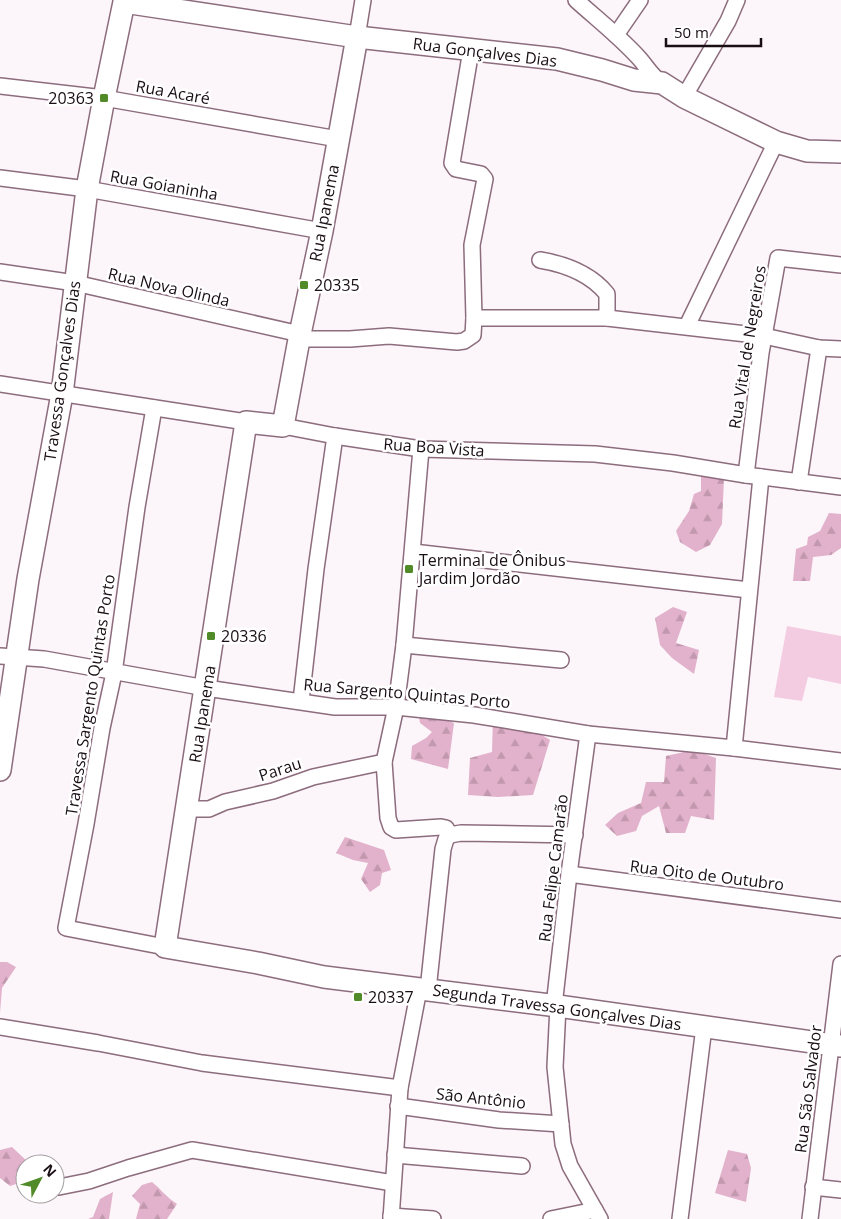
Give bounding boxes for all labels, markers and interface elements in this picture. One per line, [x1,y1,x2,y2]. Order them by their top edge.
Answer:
scale bar [666,15,761,47]
text: 50 m [674,22,709,42]
street label: Rua Gonçalves Dias [412,32,558,72]
street label: Rua Acaré [134,75,212,109]
place label: 20363 [48,87,94,109]
marker: 20363 [98,92,110,104]
street label: Rua Ipanema [304,163,344,263]
street label: Rua Goianinha [108,165,220,205]
street label: Rua Nova Olinda [106,262,232,312]
street label: Rua Vital de Negreiros [723,264,771,430]
place label: 20335 [314,274,360,296]
street label: Travessa Gonçalves Dias [38,279,86,463]
marker: 20335 [298,279,310,291]
street label: Rua Boa Vista [383,432,485,462]
place label: Terminal de Ônibus Jardim Jordão [417,549,566,589]
marker: Terminal de Ônibus Jardim Jordão [403,563,415,575]
street label: Travessa Sargento Quintas Porto [60,573,120,817]
place label: 20336 [221,625,267,647]
marker: 20336 [205,630,217,642]
street label: Rua Ipanema [183,664,221,764]
street label: Rua Sargento Quintas Porto [303,673,511,713]
street label: Parau [256,752,304,786]
street label: Rua Felipe Camarão [533,793,573,943]
street label: Rua Oito de Outubro [629,855,785,895]
street label: Segunda Travessa Gonçalves Dias [431,979,683,1035]
place label: 20337 [368,986,414,1008]
marker: 20337 [352,991,364,1003]
street label: Rua São Salvador [789,1023,827,1154]
street label: São Antônio [435,1082,527,1114]
north arrow [15,1154,65,1204]
text: N [39,1160,61,1181]

